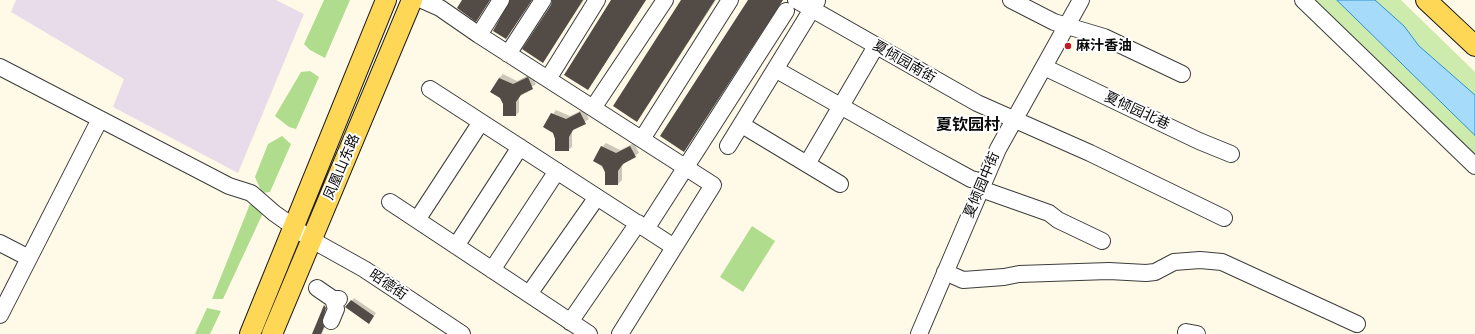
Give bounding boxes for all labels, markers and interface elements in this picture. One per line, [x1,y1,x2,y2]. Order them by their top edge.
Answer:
street label: 夏倾园南街 [869,37,939,87]
place label: 麻汁香油 [1076,38,1132,54]
marker: 麻汁香油 [1063,41,1073,51]
street label: 夏倾园北巷 [1102,89,1172,133]
district label: 夏钦园村 [936,115,1000,135]
street label: 凤凰山东路 [321,132,363,202]
street label: 夏倾园中街 [961,150,1003,220]
street label: 昭德街 [366,266,410,304]

